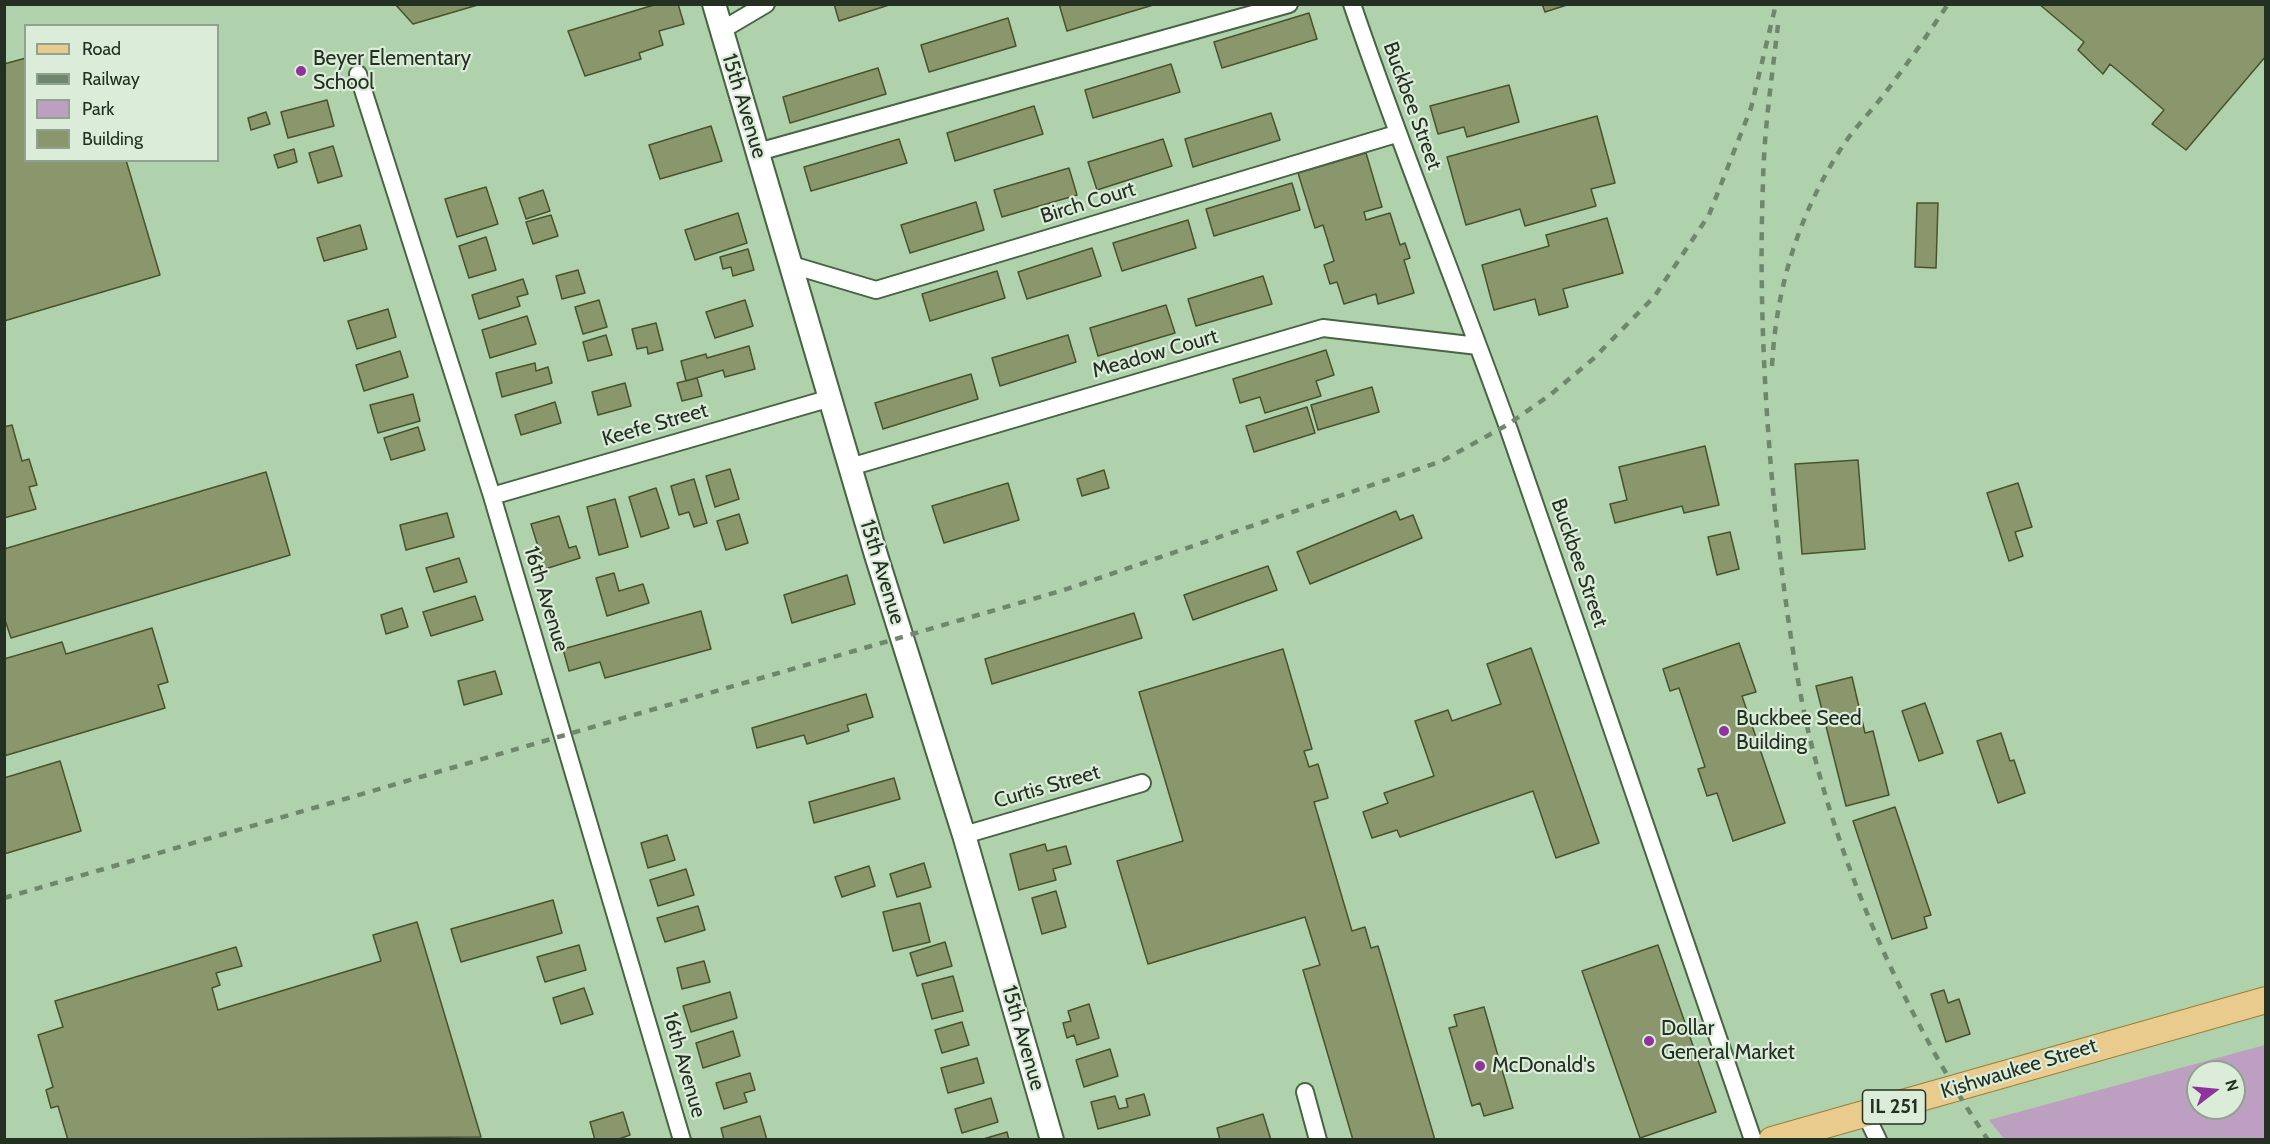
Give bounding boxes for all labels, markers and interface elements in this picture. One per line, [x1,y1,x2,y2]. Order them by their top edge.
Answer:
legend [24,24,219,162]
text: Road [82,38,121,60]
street label: Buckbee Street [1377,39,1447,173]
place label: Beyer Elementary School [313,46,471,96]
street label: 15th Avenue [716,51,772,161]
marker: Beyer Elementary School [294,64,308,78]
text: Railway [82,68,140,90]
text: Park [82,98,114,120]
text: Building [82,128,143,150]
street label: Birch Court [1038,177,1138,229]
street label: Meadow Court [1089,324,1221,384]
street label: Keefe Street [599,398,711,452]
street label: Buckbee Street [1545,495,1613,631]
street label: 15th Avenue [854,517,910,627]
street label: 16th Avenue [518,543,574,655]
place label: Buckbee Seed Building [1736,706,1862,756]
marker: Buckbee Seed Building [1717,724,1731,738]
street label: Curtis Street [991,760,1103,814]
street label: 15th Avenue [996,983,1050,1093]
street label: 16th Avenue [657,1009,711,1121]
place label: Dollar General Market [1661,1016,1795,1066]
street label: Kishwaukee Street [1938,1033,2100,1105]
marker: Dollar General Market [1642,1034,1656,1048]
place label: McDonald's [1492,1053,1595,1079]
marker: McDonald's [1473,1059,1487,1073]
north arrow [2186,1060,2246,1120]
text: N [2221,1077,2243,1094]
road number: IL 251 [1862,1090,1926,1124]

